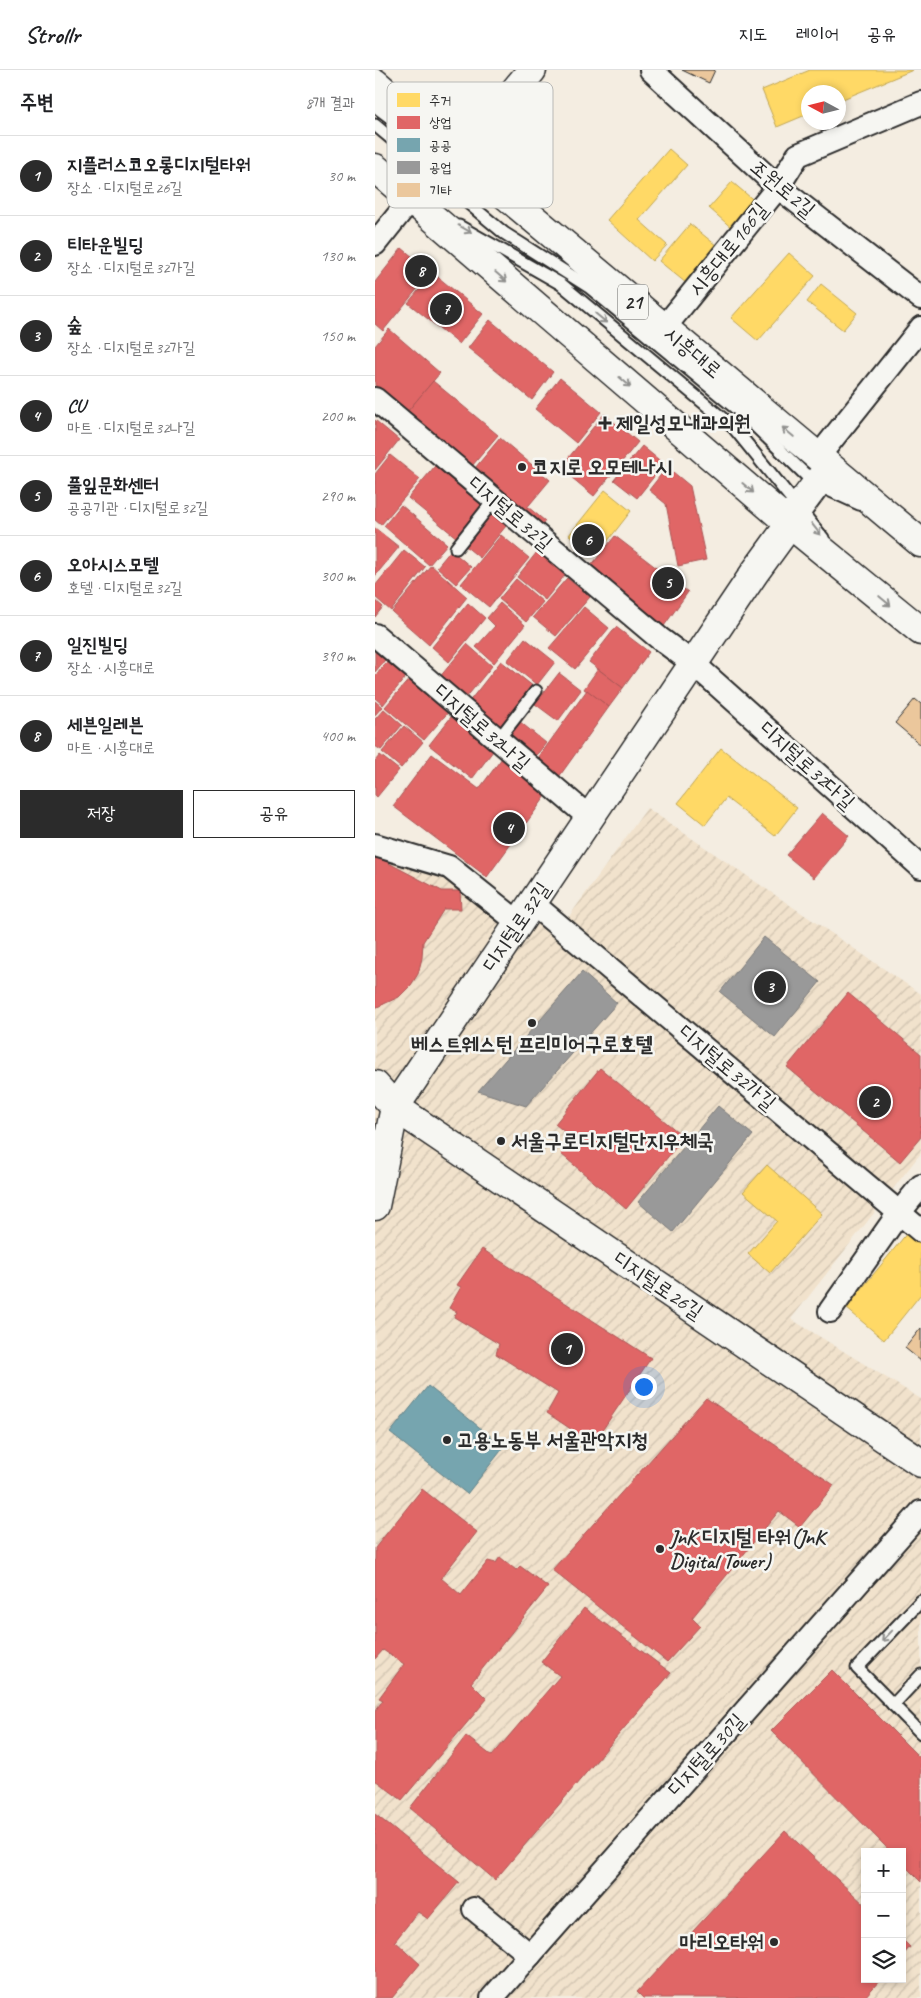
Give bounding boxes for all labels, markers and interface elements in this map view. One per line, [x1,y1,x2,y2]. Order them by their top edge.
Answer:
text: Strollr [25,20,80,50]
text: 지도 [739,23,768,45]
text: 레이어 [796,23,839,45]
text: 공유 [867,23,896,45]
legend [387,82,553,208]
north arrow [801,85,846,130]
text: 주변 [20,89,54,115]
text: 주거 [429,92,452,109]
text: 8개 결과 [305,93,355,113]
text: 상업 [429,114,452,131]
text: 공공 [429,137,452,154]
text: 지플러스코오롱디지털타워 [67,153,250,177]
street label: 조원로2길 [745,153,821,223]
text: 공업 [429,159,452,176]
text: 1 [32,166,40,186]
text: 30 m [328,166,355,186]
text: 장소 · 디지털로26길 [67,178,182,198]
text: 기타 [429,182,452,199]
street label: 시흥대로166길 [682,197,774,301]
one-way arrow [458,225,472,235]
text: 티타운빌딩 [67,233,143,257]
text: 2 [32,246,40,266]
text: 130 m [321,246,355,266]
pin: 8 [405,252,437,290]
text: 장소 · 디지털로32가길 [67,258,195,278]
one-way arrow [494,271,507,282]
road number: 21 [618,284,648,320]
pin: 7 [430,290,462,328]
one-way arrow [594,312,607,323]
text: 숲 [67,313,82,337]
street label: 시흥대로 [659,320,727,384]
text: 3 [32,326,40,346]
text: 150 m [321,326,355,346]
text: 장소 · 디지털로32가길 [67,338,195,358]
one-way arrow [618,377,631,388]
text: CU [67,394,85,418]
text: 4 [32,406,40,426]
text: 200 m [321,406,355,426]
place label: 제일성모내과의원 [616,410,751,436]
marker: 제일성모내과의원 [598,416,612,430]
text: 마트 · 디지털로32나길 [67,418,195,438]
one-way arrow [782,426,795,437]
place label: 코지로 오모테나시 [532,454,672,480]
marker: 코지로 오모테나시 [516,461,528,473]
street label: 디지털로32길 [462,470,558,556]
text: 풀잎문화센터 [67,473,159,497]
one-way arrow [741,482,754,493]
text: 5 [33,486,39,506]
text: 290 m [321,486,355,506]
text: 공공기관 · 디지털로32길 [67,498,208,518]
pin: 6 [572,521,604,559]
one-way arrow [810,522,821,535]
text: 오아시스모텔 [67,553,159,577]
pin: 5 [652,564,684,602]
text: 6 [32,566,40,586]
text: 300 m [321,566,355,586]
text: 호텔 · 디지털로32길 [67,578,182,598]
one-way arrow [879,596,892,607]
text: 일진빌딩 [67,633,128,657]
text: 7 [32,646,40,666]
text: 390 m [321,646,355,666]
text: 장소 · 시흥대로 [67,658,155,678]
street label: 디지털로32나길 [428,678,536,776]
text: 세븐일레븐 [67,713,143,737]
street label: 디지털로32다길 [754,715,860,815]
text: 8 [32,726,40,746]
text: 400 m [321,726,355,746]
text: 마트 · 시흥대로 [67,738,155,758]
button: 저장 [20,790,183,838]
button: 공유 [193,790,355,838]
pin: 4 [493,809,525,847]
street label: 디지털로32길 [476,877,556,977]
pin: 3 [754,968,786,1006]
marker: 베스트웨스턴 프리미어구로호텔 [526,1017,538,1029]
street label: 디지털로32가길 [673,1018,782,1116]
place label: 베스트웨스턴 프리미어구로호텔 [411,1031,653,1057]
pin: 2 [859,1083,891,1121]
place label: 서울구로디지털단지우체국 [511,1128,714,1154]
marker: 서울구로디지털단지우체국 [495,1135,507,1147]
street label: 디지털로26길 [608,1245,708,1325]
pin: 1 [551,1330,583,1368]
your location [631,1374,657,1400]
place label: 고용노동부 서울관악지청 [457,1427,648,1453]
marker: 고용노동부 서울관악지청 [441,1434,453,1446]
place label: JnK 디지털 타워(JnK Digital Tower) [668,1524,828,1574]
marker: JnK 디지털 타워(JnK Digital Tower) [654,1543,666,1555]
one-way arrow [881,1630,893,1643]
street label: 디지털로30길 [662,1708,750,1802]
map controls [861,1848,906,1983]
button: + [861,1848,906,1893]
button: − [861,1893,906,1938]
place label: 마리오타워 [680,1929,764,1955]
marker: 마리오타워 [768,1936,780,1948]
button: layers [861,1938,906,1983]

